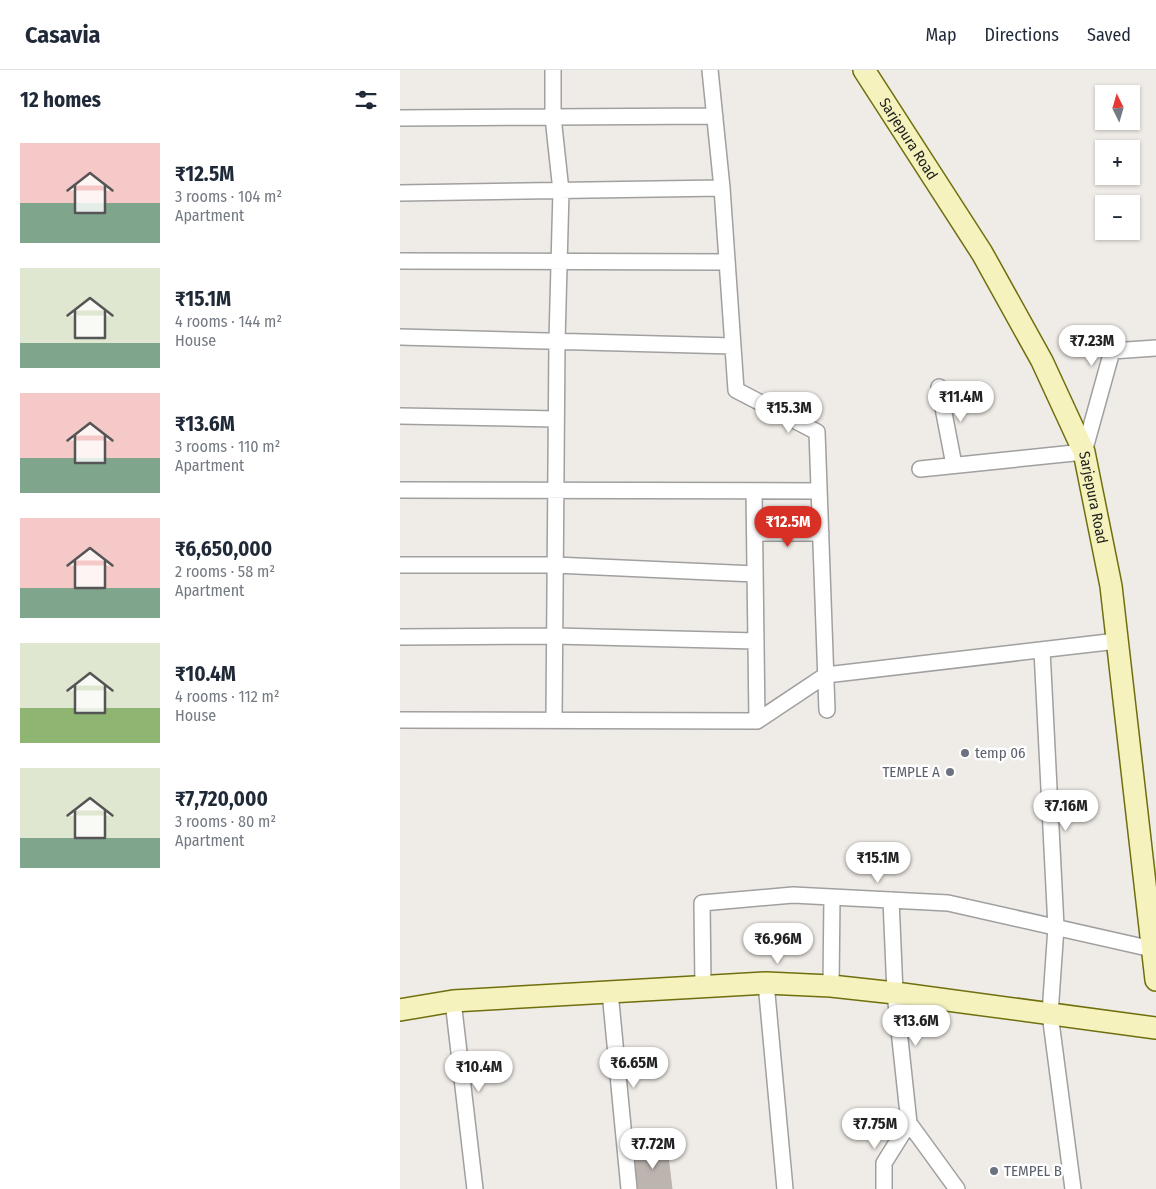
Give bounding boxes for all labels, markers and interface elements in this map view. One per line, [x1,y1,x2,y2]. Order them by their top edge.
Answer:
text: Casavia [25,21,101,49]
text: Map [925,24,957,46]
text: Directions [985,24,1059,46]
text: Saved [1087,24,1131,46]
north arrow [1095,85,1140,130]
map controls [1095,85,1140,240]
icon: filters [352,86,380,114]
text: 12 homes [20,87,101,113]
street label: Sarjepura Road [875,95,941,183]
button: + [1095,140,1140,185]
text: ₹12.5M [175,161,234,187]
icon: home [60,163,120,223]
text: 3 rooms · 104 m² [175,187,282,206]
button: − [1095,195,1140,240]
text: Apartment [175,206,244,225]
text: ₹15.1M [175,286,231,312]
icon: home [60,288,120,348]
text: 4 rooms · 144 m² [175,312,282,331]
pin: ₹7.23M [1051,324,1133,367]
text: House [175,331,216,350]
text: ₹7.23M [1070,331,1114,350]
pin: ₹11.4M [920,380,1002,423]
text: ₹11.4M [939,387,983,406]
pin: ₹15.3M [748,392,830,434]
text: ₹15.3M [766,398,812,417]
text: ₹13.6M [175,411,235,437]
icon: home [60,413,120,473]
text: 3 rooms · 110 m² [175,437,280,456]
street label: Sarjepura Road [1075,450,1111,545]
text: Apartment [175,456,244,475]
pin: ₹12.5M [747,506,829,548]
text: ₹12.5M [765,512,811,531]
text: ₹6,650,000 [175,536,272,562]
icon: home [60,538,120,598]
text: 2 rooms · 58 m² [175,562,275,581]
text: Apartment [175,581,244,600]
text: ₹10.4M [175,661,236,687]
icon: home [60,663,120,723]
text: 4 rooms · 112 m² [175,687,280,706]
text: House [175,706,216,725]
place label: temp 06 [975,744,1025,762]
marker: temp 06 [959,747,971,759]
place label: TEMPLE A [882,763,940,781]
marker: TEMPLE A [944,766,956,778]
text: ₹7,720,000 [175,786,268,812]
icon: home [60,788,120,848]
pin: ₹7.16M [1025,790,1107,832]
text: ₹7.16M [1044,796,1088,815]
text: 3 rooms · 80 m² [175,812,276,831]
text: Apartment [175,831,244,850]
pin: ₹15.1M [837,842,919,884]
text: ₹15.1M [857,848,899,867]
pin: ₹6.96M [737,922,819,965]
text: ₹6.96M [754,929,802,948]
pin: ₹13.6M [875,1004,957,1047]
text: ₹13.6M [893,1011,939,1030]
pin: ₹6.65M [593,1046,675,1089]
pin: ₹10.4M [438,1050,520,1093]
text: ₹6.65M [610,1053,658,1072]
text: ₹10.4M [456,1057,502,1076]
pin: ₹7.75M [834,1108,916,1150]
text: ₹7.75M [853,1114,897,1133]
pin: ₹7.72M [612,1128,694,1170]
text: ₹7.72M [631,1134,675,1153]
place label: TEMPEL B [1004,1162,1062,1180]
marker: TEMPEL B [988,1165,1000,1177]

